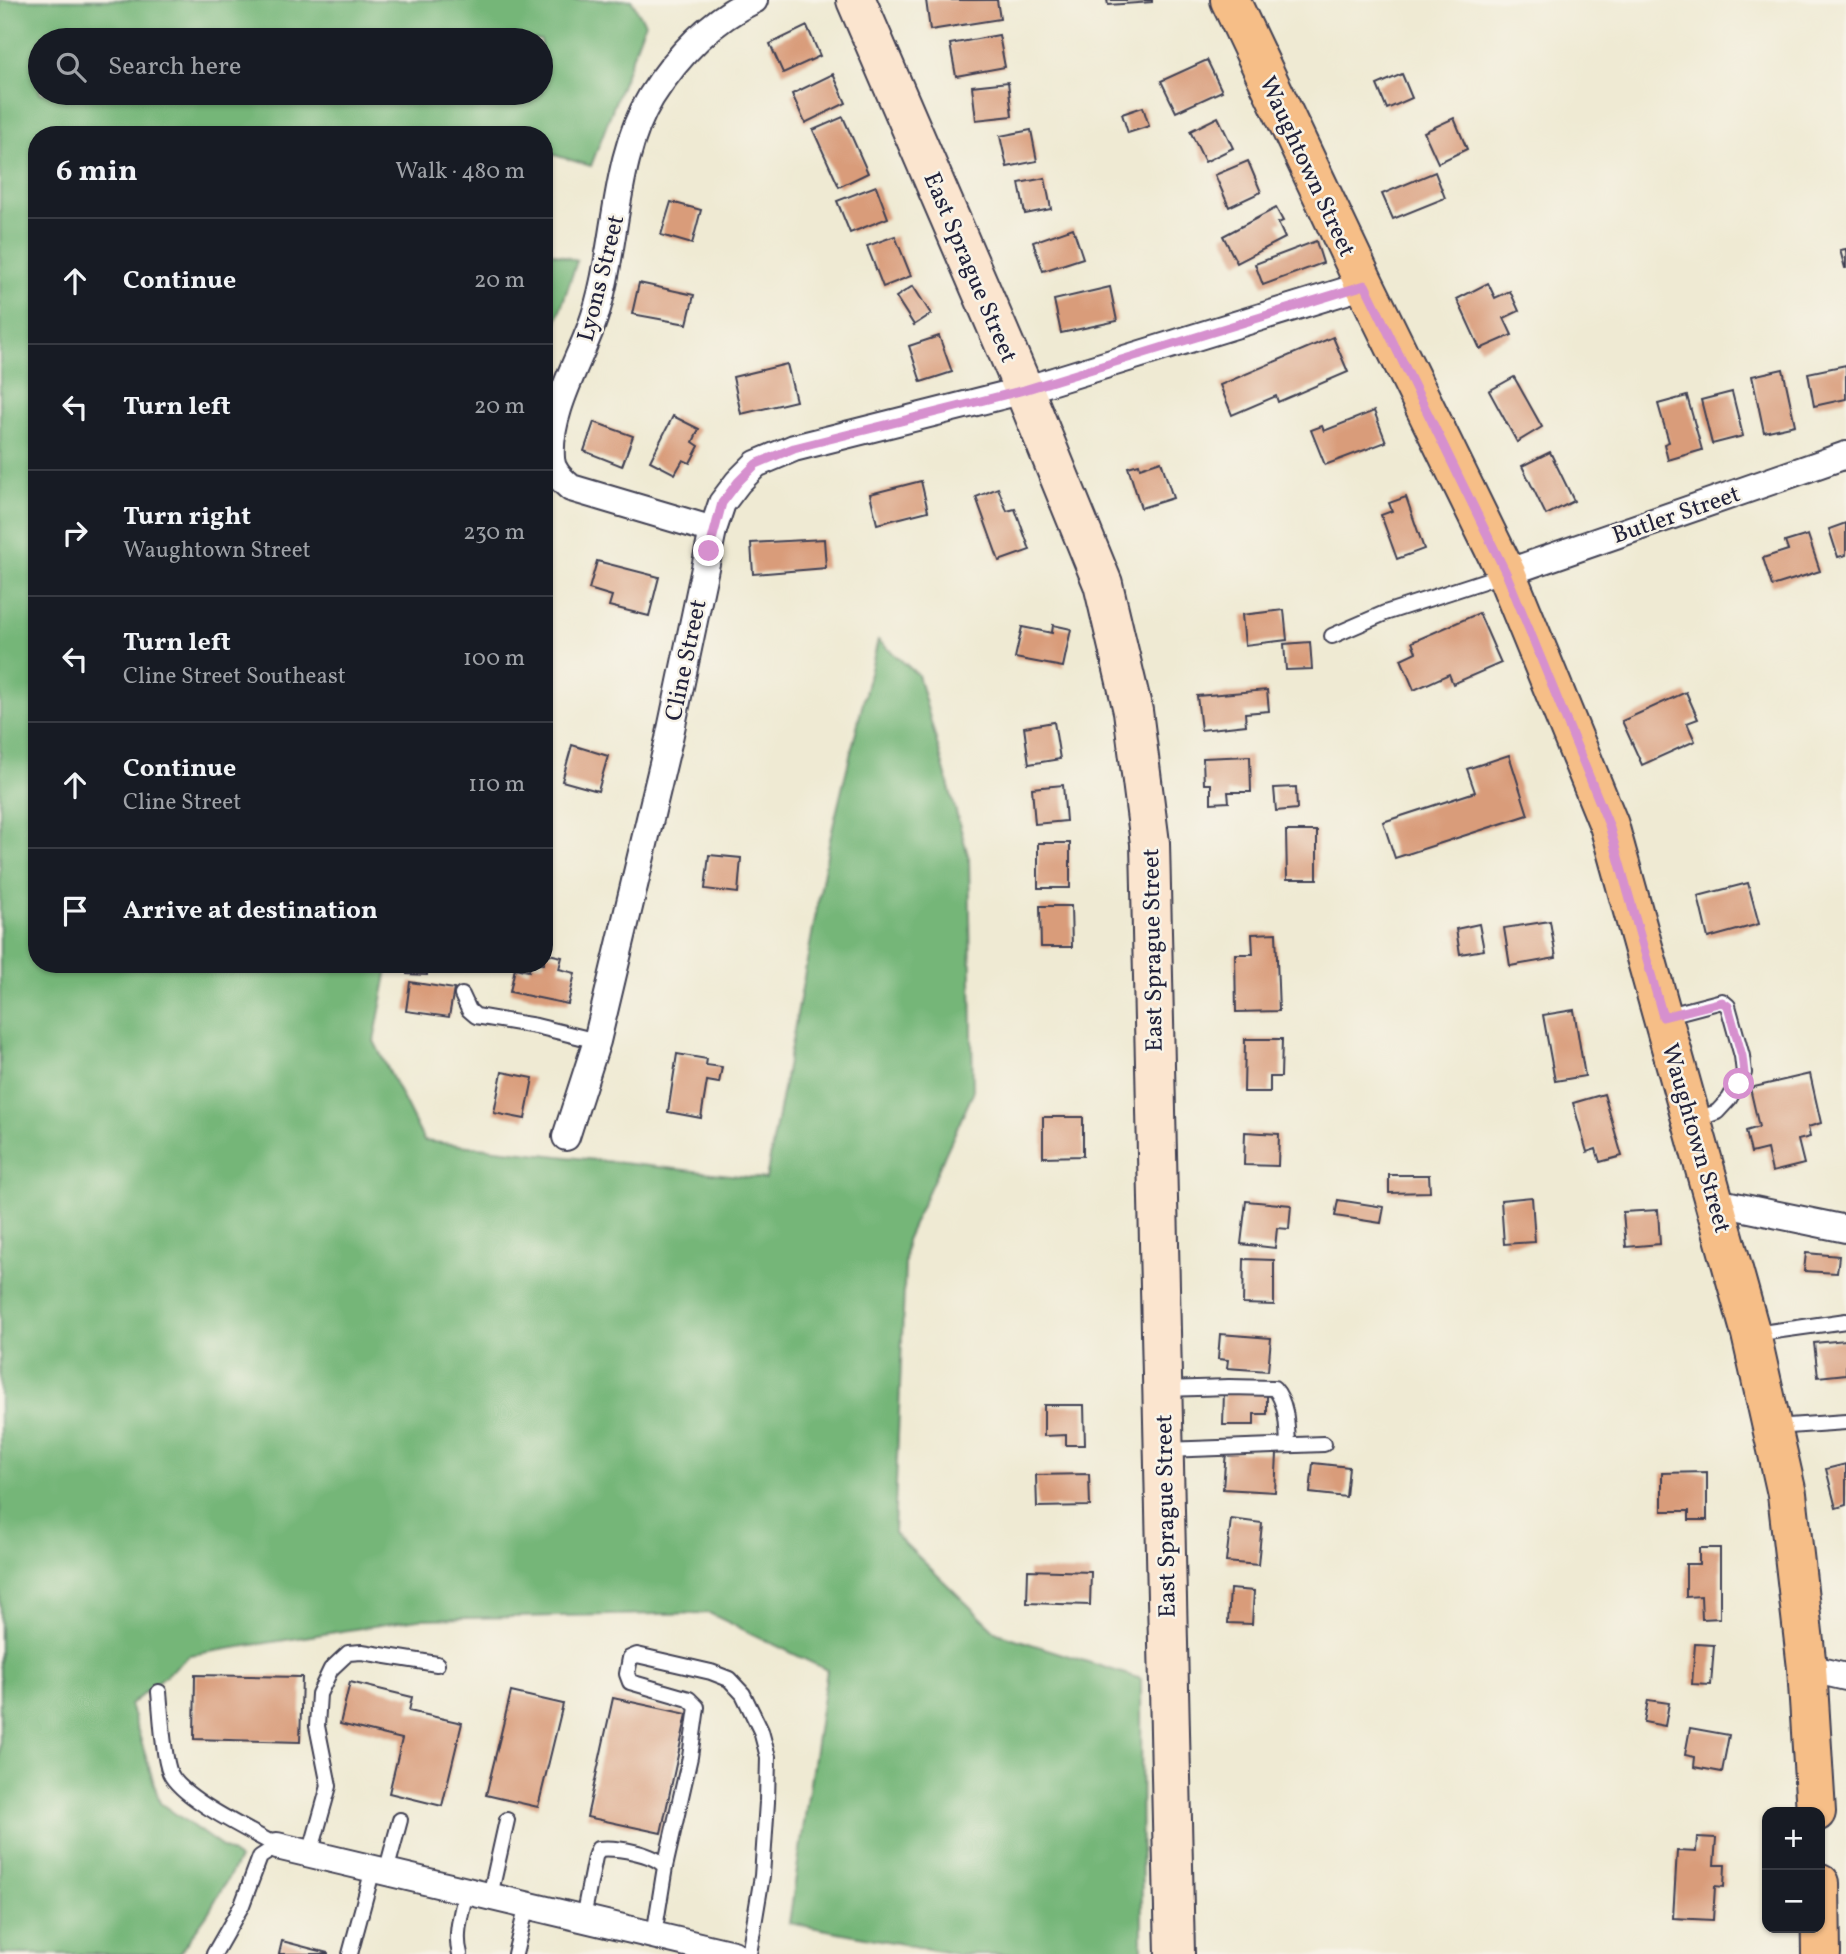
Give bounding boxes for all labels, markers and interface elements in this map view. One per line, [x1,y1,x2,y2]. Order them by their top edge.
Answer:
search box [28,28,553,105]
icon: search [52,48,90,86]
text: Search here [108,49,241,85]
street label: Waughtown Street [1249,71,1363,263]
text: 6 min [56,151,138,193]
text: Walk · 480 m [395,156,525,188]
street label: East Sprague Street [914,167,1025,368]
street label: Lyons Street [570,212,634,345]
icon: ahead [56,262,94,300]
text: Continue [123,263,236,299]
text: 20 m [474,265,525,297]
icon: left [56,388,94,426]
text: Turn left [123,389,231,425]
text: 20 m [474,391,525,423]
street label: Butler Street [1608,478,1745,554]
text: Turn right [123,499,251,535]
icon: right [56,514,94,552]
text: 230 m [463,517,525,549]
text: Waughtown Street [123,535,311,567]
route end [693,535,724,566]
street label: Cline Street [657,596,716,724]
text: Turn left [123,625,231,661]
icon: left [56,640,94,678]
text: 100 m [463,643,525,675]
text: Cline Street Southeast [123,661,346,693]
text: Continue [123,751,236,787]
icon: ahead [56,766,94,804]
text: 110 m [468,769,525,801]
text: Cline Street [123,787,241,819]
street label: East Sprague Street [1135,848,1173,1052]
icon: arrive [56,892,94,930]
text: Arrive at destination [123,893,378,929]
street label: Waughtown Street [1652,1040,1738,1237]
route start [1723,1068,1754,1099]
street label: East Sprague Street [1148,1414,1186,1618]
map controls [1762,1807,1825,1933]
button: + [1762,1807,1825,1870]
button: − [1762,1870,1825,1933]

